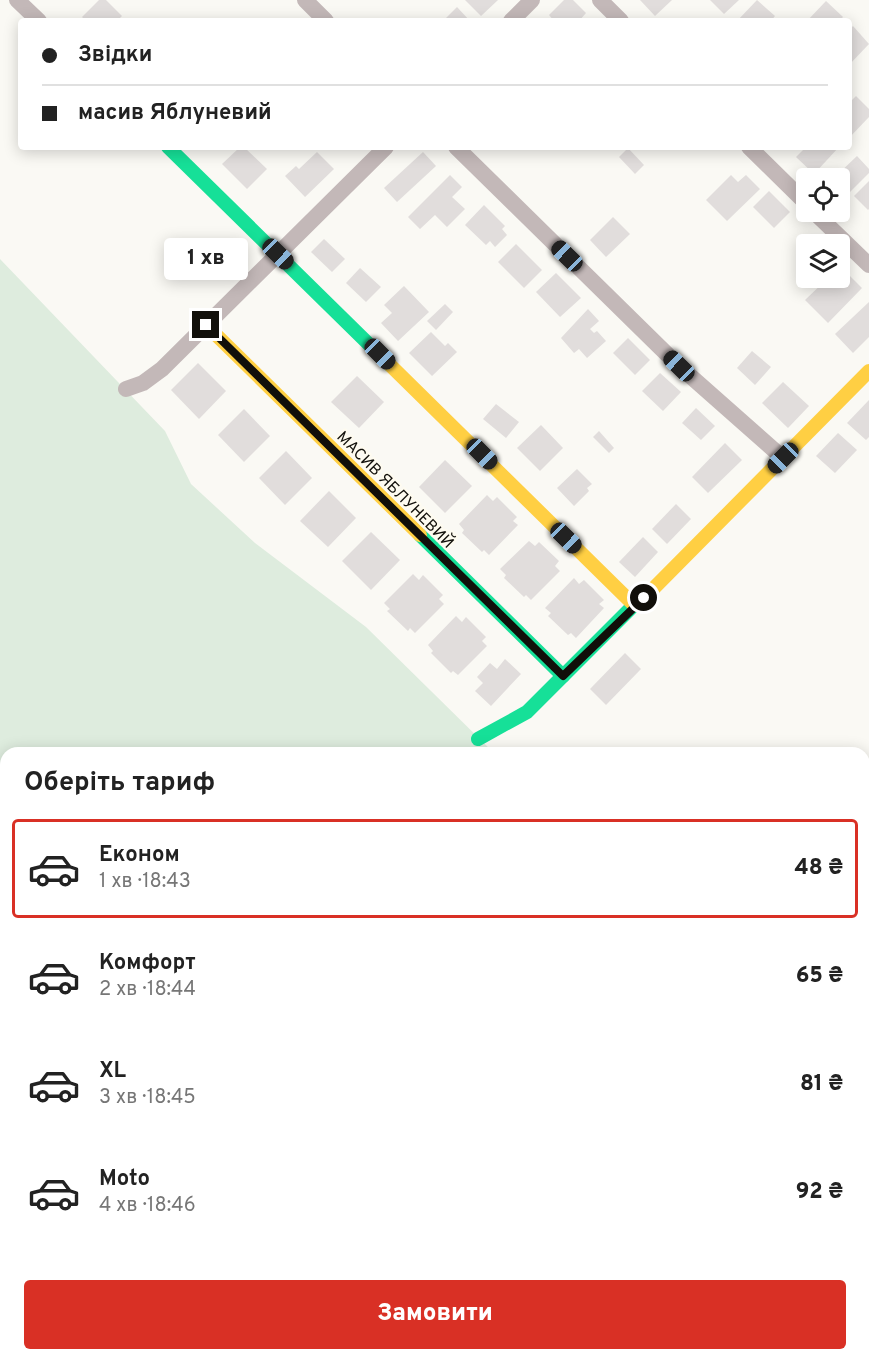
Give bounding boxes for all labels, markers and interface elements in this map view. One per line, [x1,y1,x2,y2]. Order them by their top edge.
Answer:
text: Звідки [78,42,152,69]
text: масив Яблуневий [78,100,272,127]
map controls [796,168,850,288]
button: locate [796,168,850,222]
button: layers [796,234,850,288]
car [259,235,297,273]
car [548,237,586,275]
callout: 1 хв [164,238,248,280]
text: 1 хв [187,246,225,272]
route end [192,311,219,338]
car [361,335,399,373]
car [660,347,698,385]
street label: МАСИВ ЯБЛУНЕВИЙ [332,426,459,553]
car [463,435,501,473]
car [764,439,802,477]
car [547,519,585,557]
route start [630,584,657,611]
text: Оберіть тариф [24,766,215,800]
icon: car [27,842,81,896]
text: Економ [99,842,180,869]
text: 48 ₴ [795,855,843,882]
text: 1 хв · 18:43 [99,869,191,895]
icon: car [27,950,81,1004]
text: Комфорт [99,950,196,977]
text: 65 ₴ [796,963,843,990]
text: 2 хв · 18:44 [99,977,196,1003]
icon: car [27,1058,81,1112]
text: XL [99,1058,126,1085]
text: 81 ₴ [800,1071,843,1098]
text: 3 хв · 18:45 [99,1085,196,1111]
icon: car [27,1166,81,1220]
text: Moto [99,1166,150,1193]
text: 92 ₴ [796,1179,843,1206]
text: 4 хв · 18:46 [99,1193,196,1219]
button: Замовити [24,1280,846,1349]

